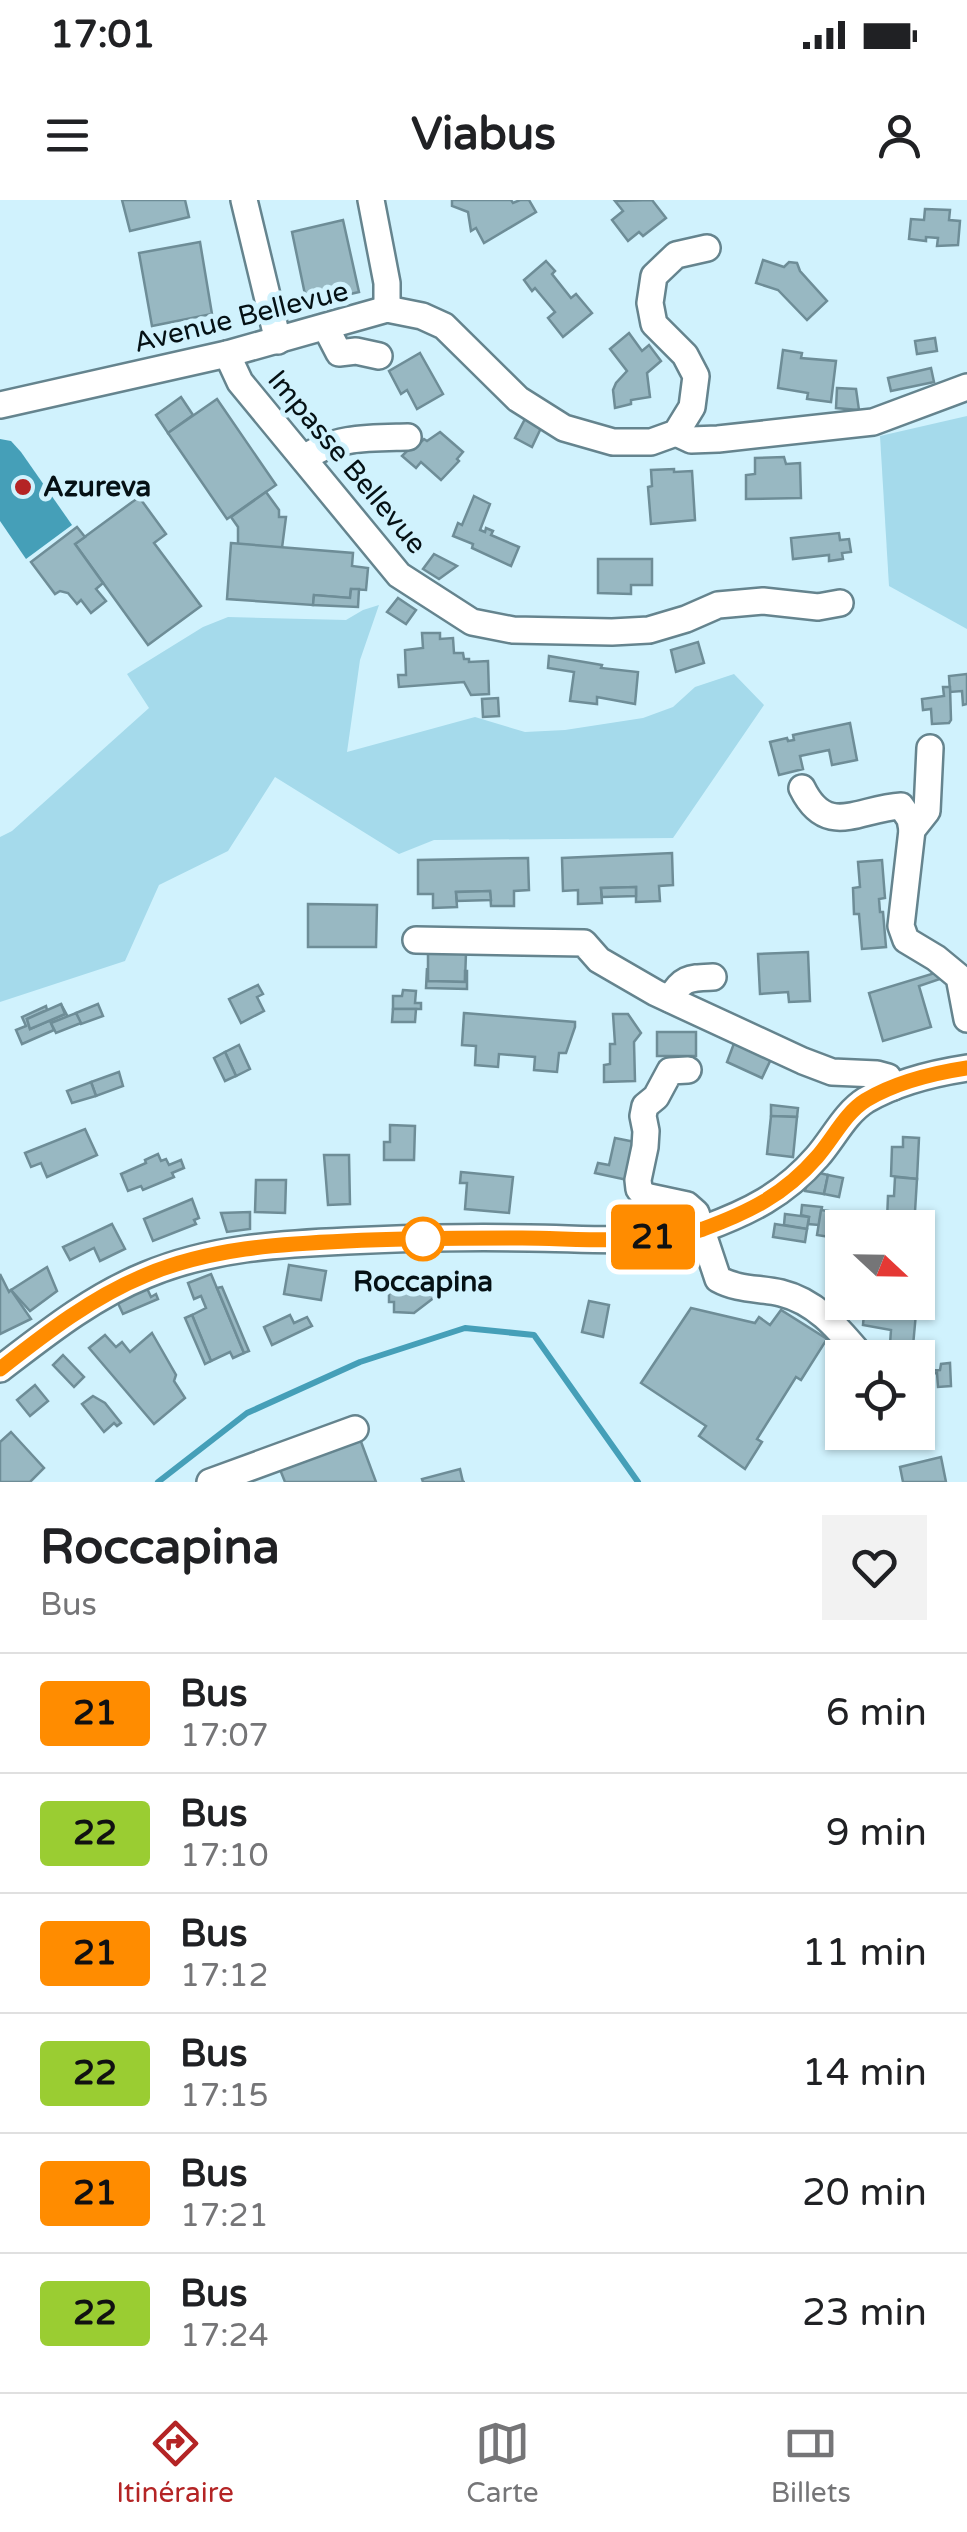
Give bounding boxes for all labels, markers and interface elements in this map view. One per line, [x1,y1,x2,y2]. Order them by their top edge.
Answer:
text: 17:01 [50,12,155,58]
icon: menu [40,108,95,163]
text: Viabus [411,108,556,162]
icon: person [872,108,927,163]
street label: Avenue Bellevue [130,274,352,360]
street label: Impasse Bellevue [260,363,434,561]
place label: Azureva [43,470,151,504]
marker: Azureva [12,476,34,498]
line badge: 21 [608,1204,698,1270]
north arrow [825,1210,935,1320]
map controls [825,1210,935,1450]
text: 21 [631,1216,675,1258]
marker: Roccapina [402,1218,444,1260]
place label: Roccapina [353,1265,493,1299]
button: locate [825,1340,935,1450]
button: heart [822,1515,927,1620]
text: Roccapina [40,1519,280,1577]
text: Bus [40,1586,97,1624]
text: Bus [180,1671,247,1717]
text: 6 min [826,1690,927,1736]
text: 21 [73,1692,117,1734]
text: 17:07 [180,1717,269,1755]
text: Bus [180,1791,247,1837]
text: 9 min [826,1810,927,1856]
text: 22 [73,1812,117,1854]
text: 17:10 [180,1837,269,1875]
text: Bus [180,1911,247,1957]
text: 11 min [802,1930,927,1976]
text: 21 [73,1932,117,1974]
text: 17:12 [180,1957,269,1995]
text: Bus [180,2031,247,2077]
text: 14 min [802,2050,927,2096]
text: 22 [73,2052,117,2094]
text: 17:15 [180,2077,269,2115]
text: Bus [180,2151,247,2197]
text: 20 min [802,2170,927,2216]
text: 21 [73,2172,117,2214]
text: 17:21 [180,2197,269,2235]
text: Bus [180,2271,247,2317]
text: 23 min [802,2290,927,2336]
text: 22 [73,2292,117,2334]
text: 17:24 [180,2317,269,2355]
tab: Itinéraire [116,2416,234,2510]
tab: Carte [466,2416,539,2510]
tab: Billets [771,2416,851,2510]

